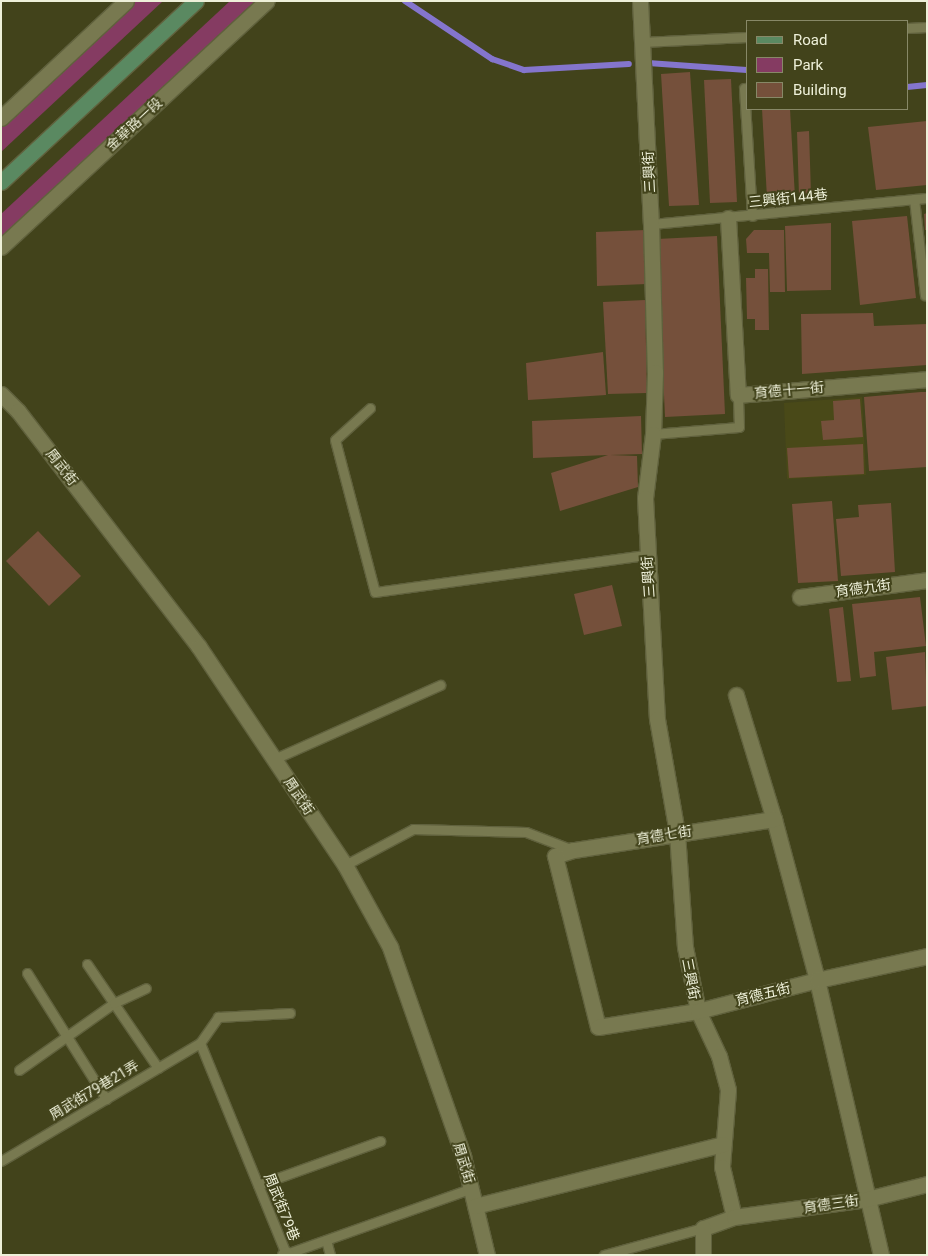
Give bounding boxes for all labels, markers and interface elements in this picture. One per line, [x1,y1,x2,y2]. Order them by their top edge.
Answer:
legend [746,20,908,110]
text: Road [793,31,827,49]
text: Park [793,56,823,74]
text: Building [793,81,847,99]
street label: 金華路一段 [103,94,165,154]
street label: 三興街 [640,151,658,193]
street label: 三興街144巷 [748,185,828,211]
street label: 育德十一街 [753,379,825,401]
street label: 周武街 [42,445,82,489]
street label: 三興街 [638,555,658,599]
street label: 育德九街 [834,576,892,600]
street label: 周武街 [280,774,318,818]
street label: 育德七街 [635,822,693,848]
street label: 三興街 [679,957,703,1001]
street label: 育德五街 [734,979,792,1009]
street label: 周武街79巷21弄 [46,1057,142,1123]
street label: 周武街 [450,1140,478,1186]
street label: 周武街79巷 [261,1171,303,1243]
street label: 育德三街 [802,1192,860,1216]

